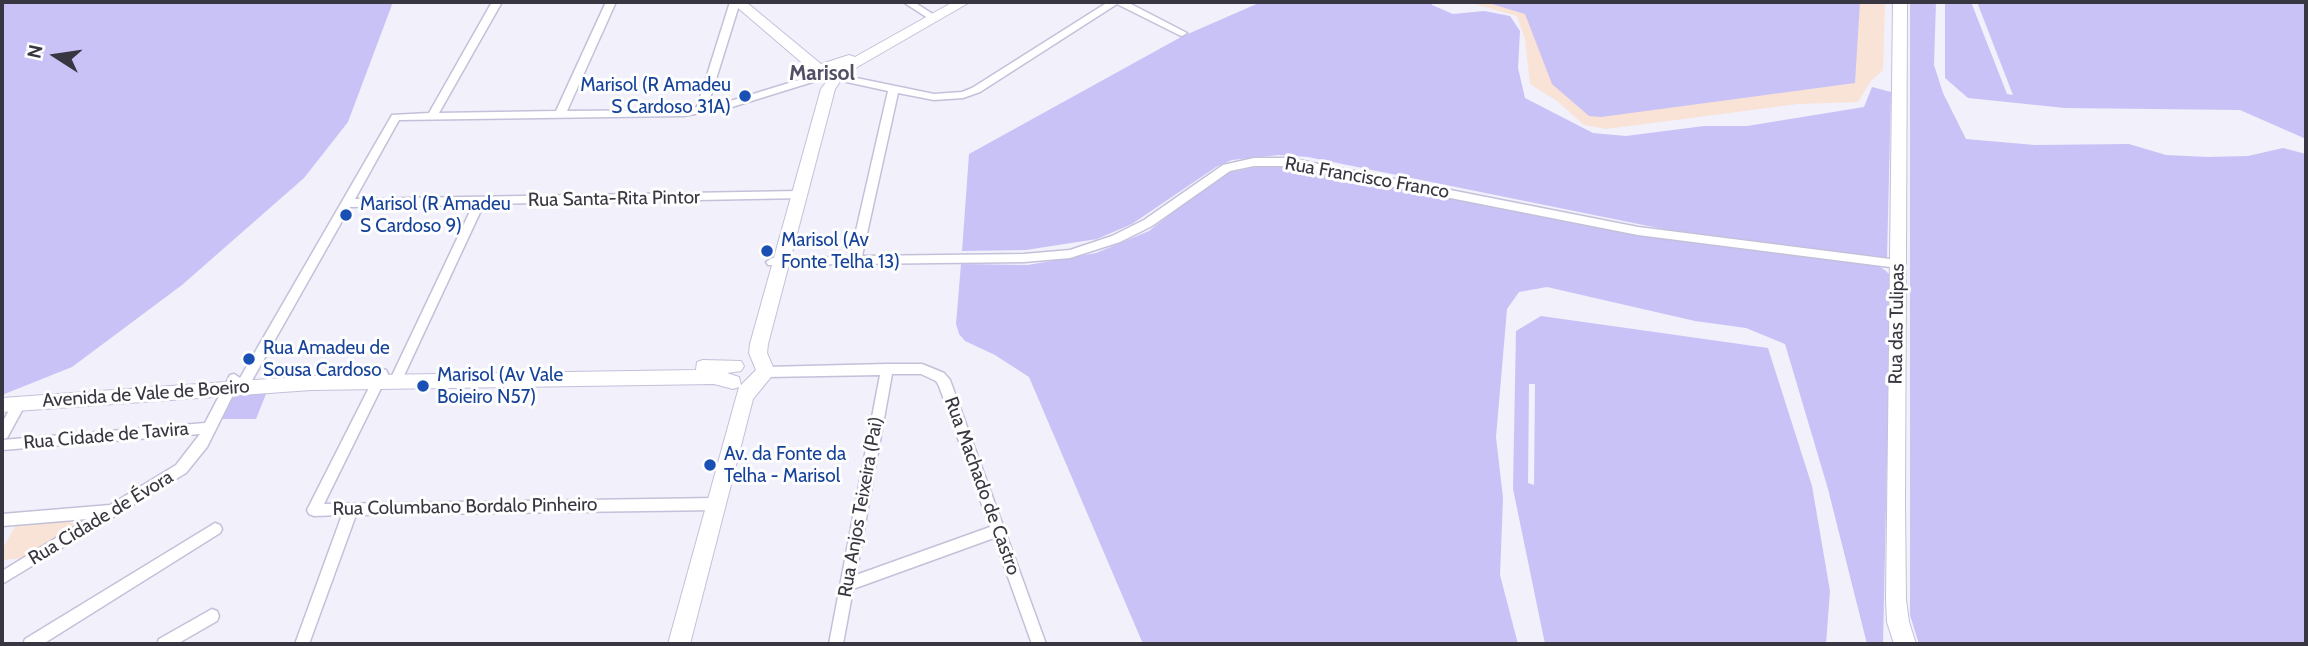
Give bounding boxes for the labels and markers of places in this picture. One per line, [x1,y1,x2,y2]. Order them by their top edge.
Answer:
place label: Marisol (R Amadeu S Cardoso 31A) [580,74,731,118]
marker: Marisol (R Amadeu S Cardoso 31A) [737,88,753,104]
place label: Marisol (R Amadeu S Cardoso 9) [360,193,511,237]
marker: Marisol (R Amadeu S Cardoso 9) [338,207,354,223]
place label: Marisol (Av Fonte Telha 13) [781,229,900,273]
marker: Marisol (Av Fonte Telha 13) [759,243,775,259]
place label: Rua Amadeu de Sousa Cardoso [263,337,390,381]
marker: Rua Amadeu de Sousa Cardoso [241,351,257,367]
place label: Marisol (Av Vale Boieiro N57) [437,364,563,408]
marker: Marisol (Av Vale Boieiro N57) [415,378,431,394]
place label: Av. da Fonte da Telha - Marisol [724,443,846,487]
marker: Av. da Fonte da Telha - Marisol [702,457,718,473]

